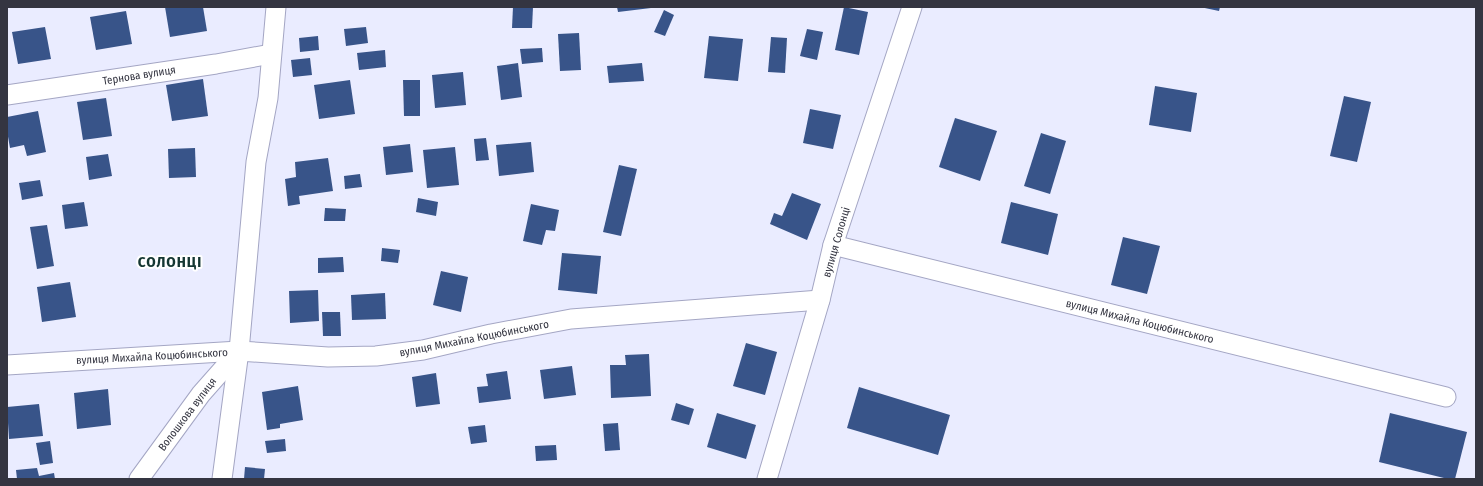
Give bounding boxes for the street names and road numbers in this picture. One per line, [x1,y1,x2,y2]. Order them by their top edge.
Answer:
street label: Тернова вулиця [102,63,177,88]
street label: вулиця Солонці [820,205,853,279]
street label: вулиця Михайла Коцюбинського [1065,297,1215,346]
street label: вулиця Михайла Коцюбинського [398,318,550,359]
street label: вулиця Михайла Коцюбинського [76,346,228,367]
street label: Волошкова вулиця [156,375,219,453]

